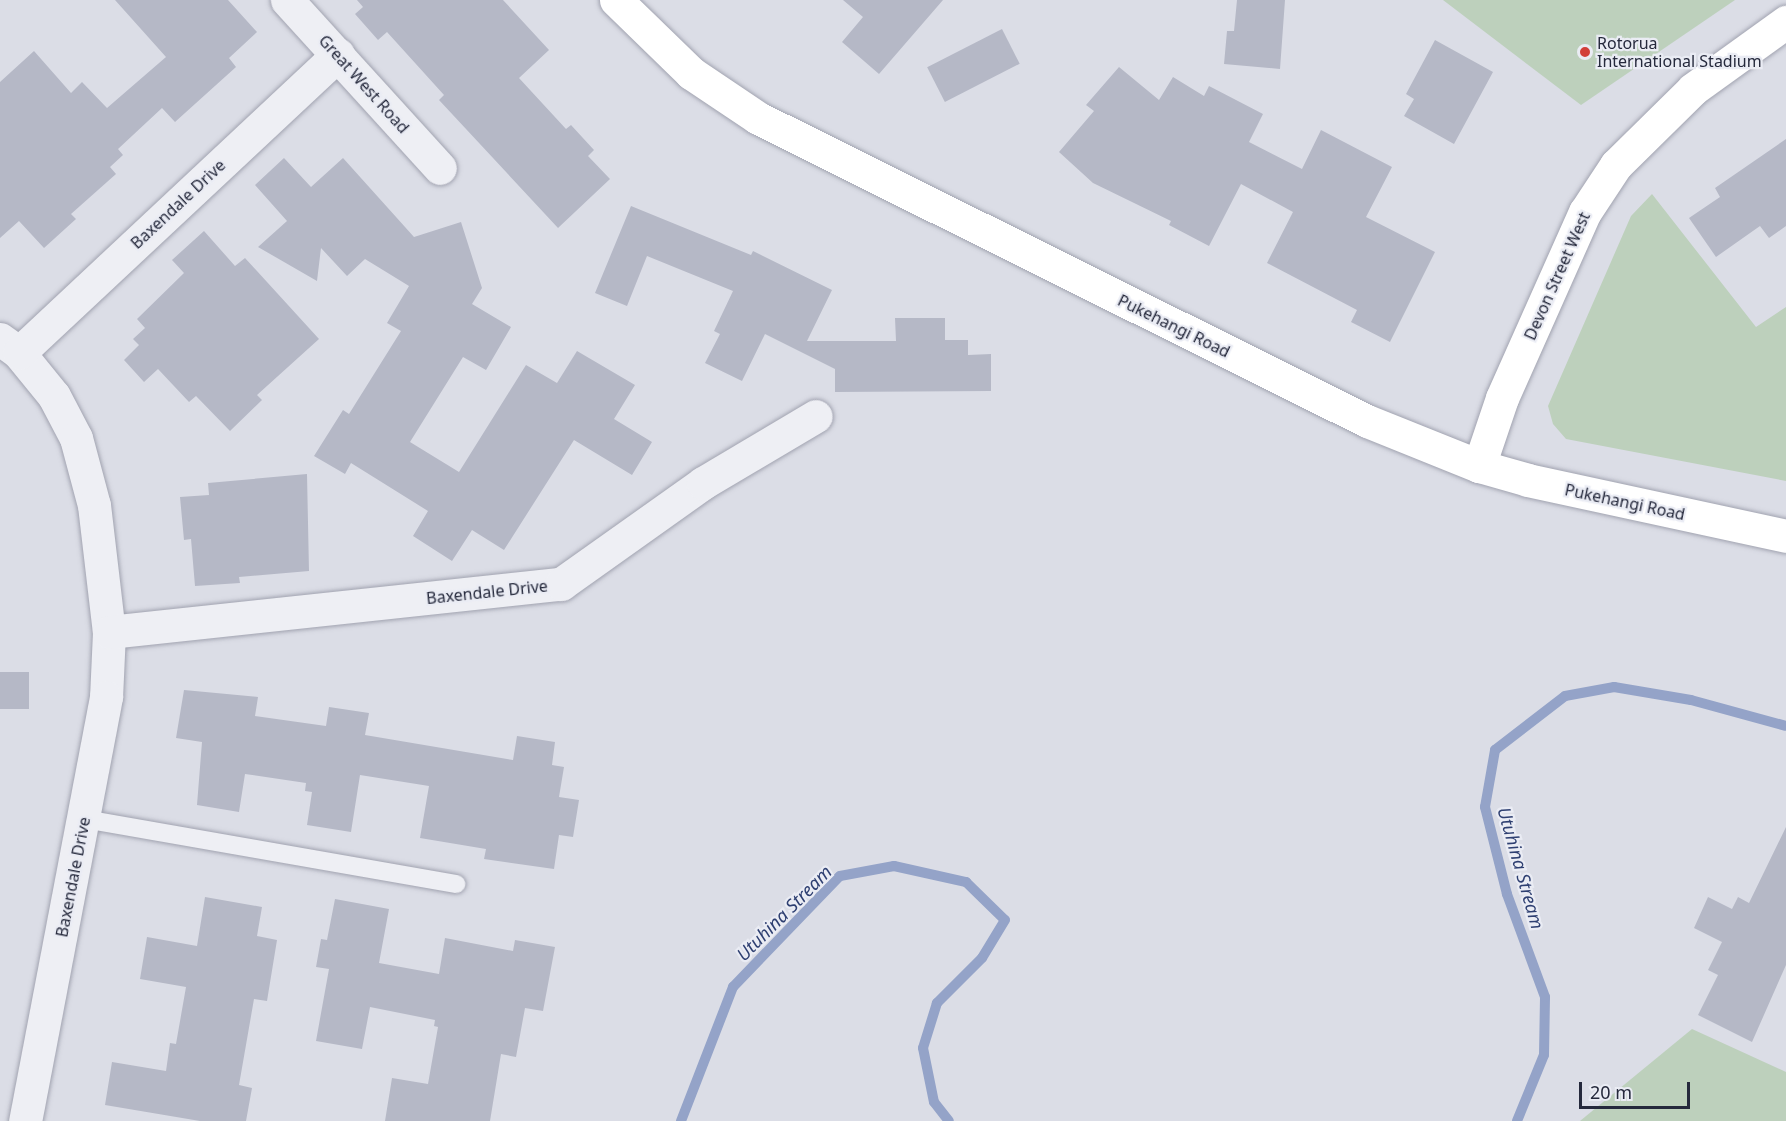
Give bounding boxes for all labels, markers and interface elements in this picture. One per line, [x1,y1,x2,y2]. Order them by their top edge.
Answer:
street label: Great West Road [315,31,413,137]
place label: Rotorua International Stadium [1597,33,1762,71]
marker: Rotorua International Stadium [1578,45,1592,59]
street label: Baxendale Drive [127,155,229,253]
street label: Devon Street West [1520,209,1594,343]
street label: Pukehangi Road [1115,291,1233,361]
street label: Pukehangi Road [1563,480,1687,524]
street label: Baxendale Drive [425,576,549,608]
water label: Utuhina Stream [1493,805,1549,931]
street label: Baxendale Drive [52,815,94,939]
water label: Utuhina Stream [732,861,836,965]
scale bar [1582,1070,1693,1108]
text: 20 m [1590,1080,1632,1104]

